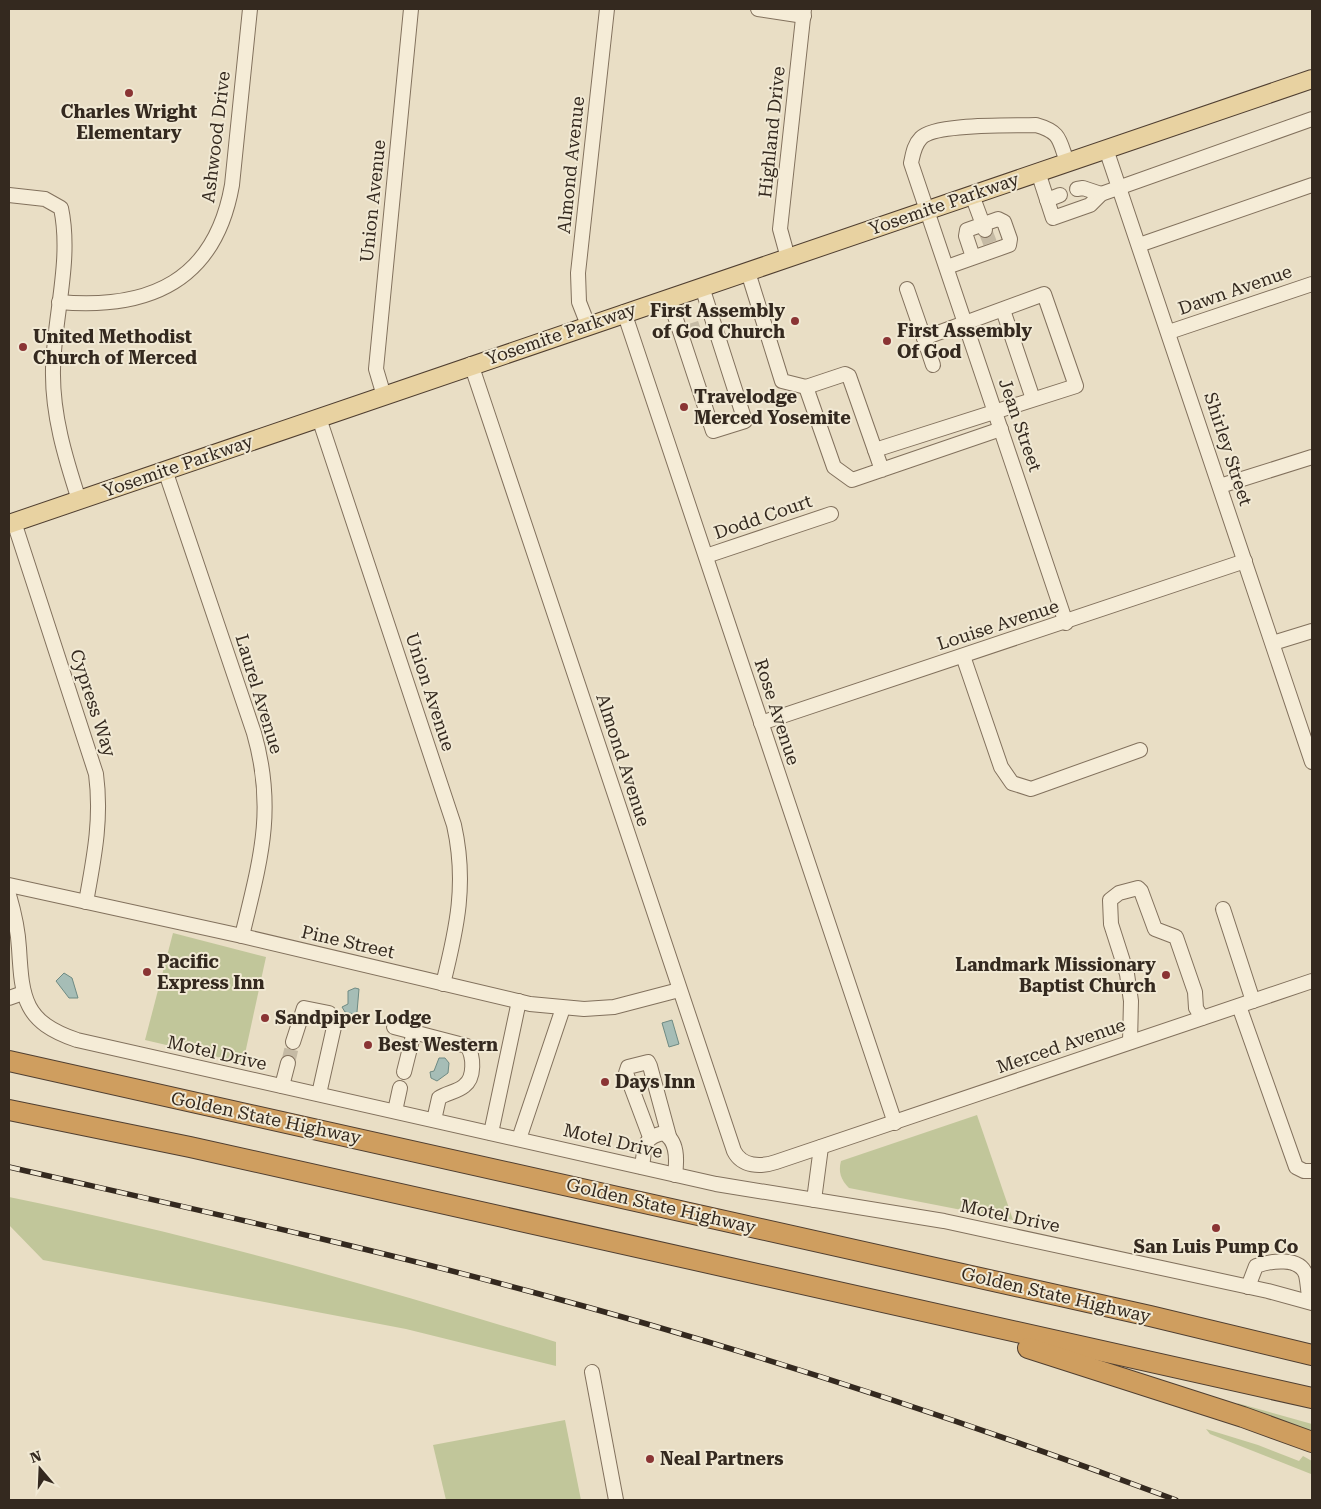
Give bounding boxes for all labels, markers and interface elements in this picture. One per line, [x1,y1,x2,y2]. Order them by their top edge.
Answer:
street label: Highland Drive [754,65,789,199]
street label: Ashwood Drive [197,70,234,204]
marker: Charles Wright Elementary [123,87,135,99]
street label: Almond Avenue [553,95,588,235]
place label: Charles Wright Elementary [61,101,197,143]
street label: Union Avenue [356,138,389,263]
street label: Yosemite Parkway [866,168,1022,239]
street label: Dawn Avenue [1175,260,1295,319]
street label: Yosemite Parkway [483,298,639,369]
place label: First Assembly of God Church [650,300,785,342]
marker: First Assembly of God Church [789,315,801,327]
place label: First Assembly Of God [897,320,1032,362]
place label: United Methodist Church of Merced [33,326,197,368]
marker: First Assembly Of God [881,335,893,347]
marker: United Methodist Church of Merced [17,341,29,353]
street label: Jean Street [995,375,1046,474]
place label: Travelodge Merced Yosemite [694,386,851,428]
street label: Shirley Street [1200,389,1257,509]
marker: Travelodge Merced Yosemite [678,401,690,413]
street label: Yosemite Parkway [100,430,256,501]
street label: Dodd Court [711,490,815,543]
street label: Louise Avenue [934,595,1061,654]
street label: Union Avenue [401,630,460,754]
street label: Laurel Avenue [231,632,288,756]
street label: Cypress Way [66,646,121,760]
street label: Rose Avenue [750,656,805,768]
street label: Almond Avenue [592,691,655,829]
street label: Pine Street [299,921,397,962]
place label: Pacific Express Inn [157,951,265,993]
place label: Landmark Missionary Baptist Church [955,954,1156,996]
marker: Pacific Express Inn [141,966,153,978]
marker: Landmark Missionary Baptist Church [1160,969,1172,981]
place label: Sandpiper Lodge [275,1007,432,1028]
marker: Sandpiper Lodge [259,1012,271,1024]
street label: Merced Avenue [994,1014,1128,1077]
street label: Motel Drive [165,1031,269,1074]
place label: Best Western [378,1034,498,1055]
marker: Best Western [362,1039,374,1051]
place label: Days Inn [615,1071,695,1092]
marker: Days Inn [599,1076,611,1088]
street label: Golden State Highway [169,1087,363,1148]
street label: Motel Drive [561,1119,665,1162]
street label: Golden State Highway [564,1173,758,1238]
street label: Motel Drive [958,1195,1062,1236]
marker: San Luis Pump Co [1210,1222,1222,1234]
place label: San Luis Pump Co [1134,1236,1299,1257]
street label: Golden State Highway [959,1262,1153,1327]
north arrow [15,1444,65,1494]
text: N [28,1447,44,1466]
place label: Neal Partners [660,1448,784,1469]
marker: Neal Partners [644,1453,656,1465]

